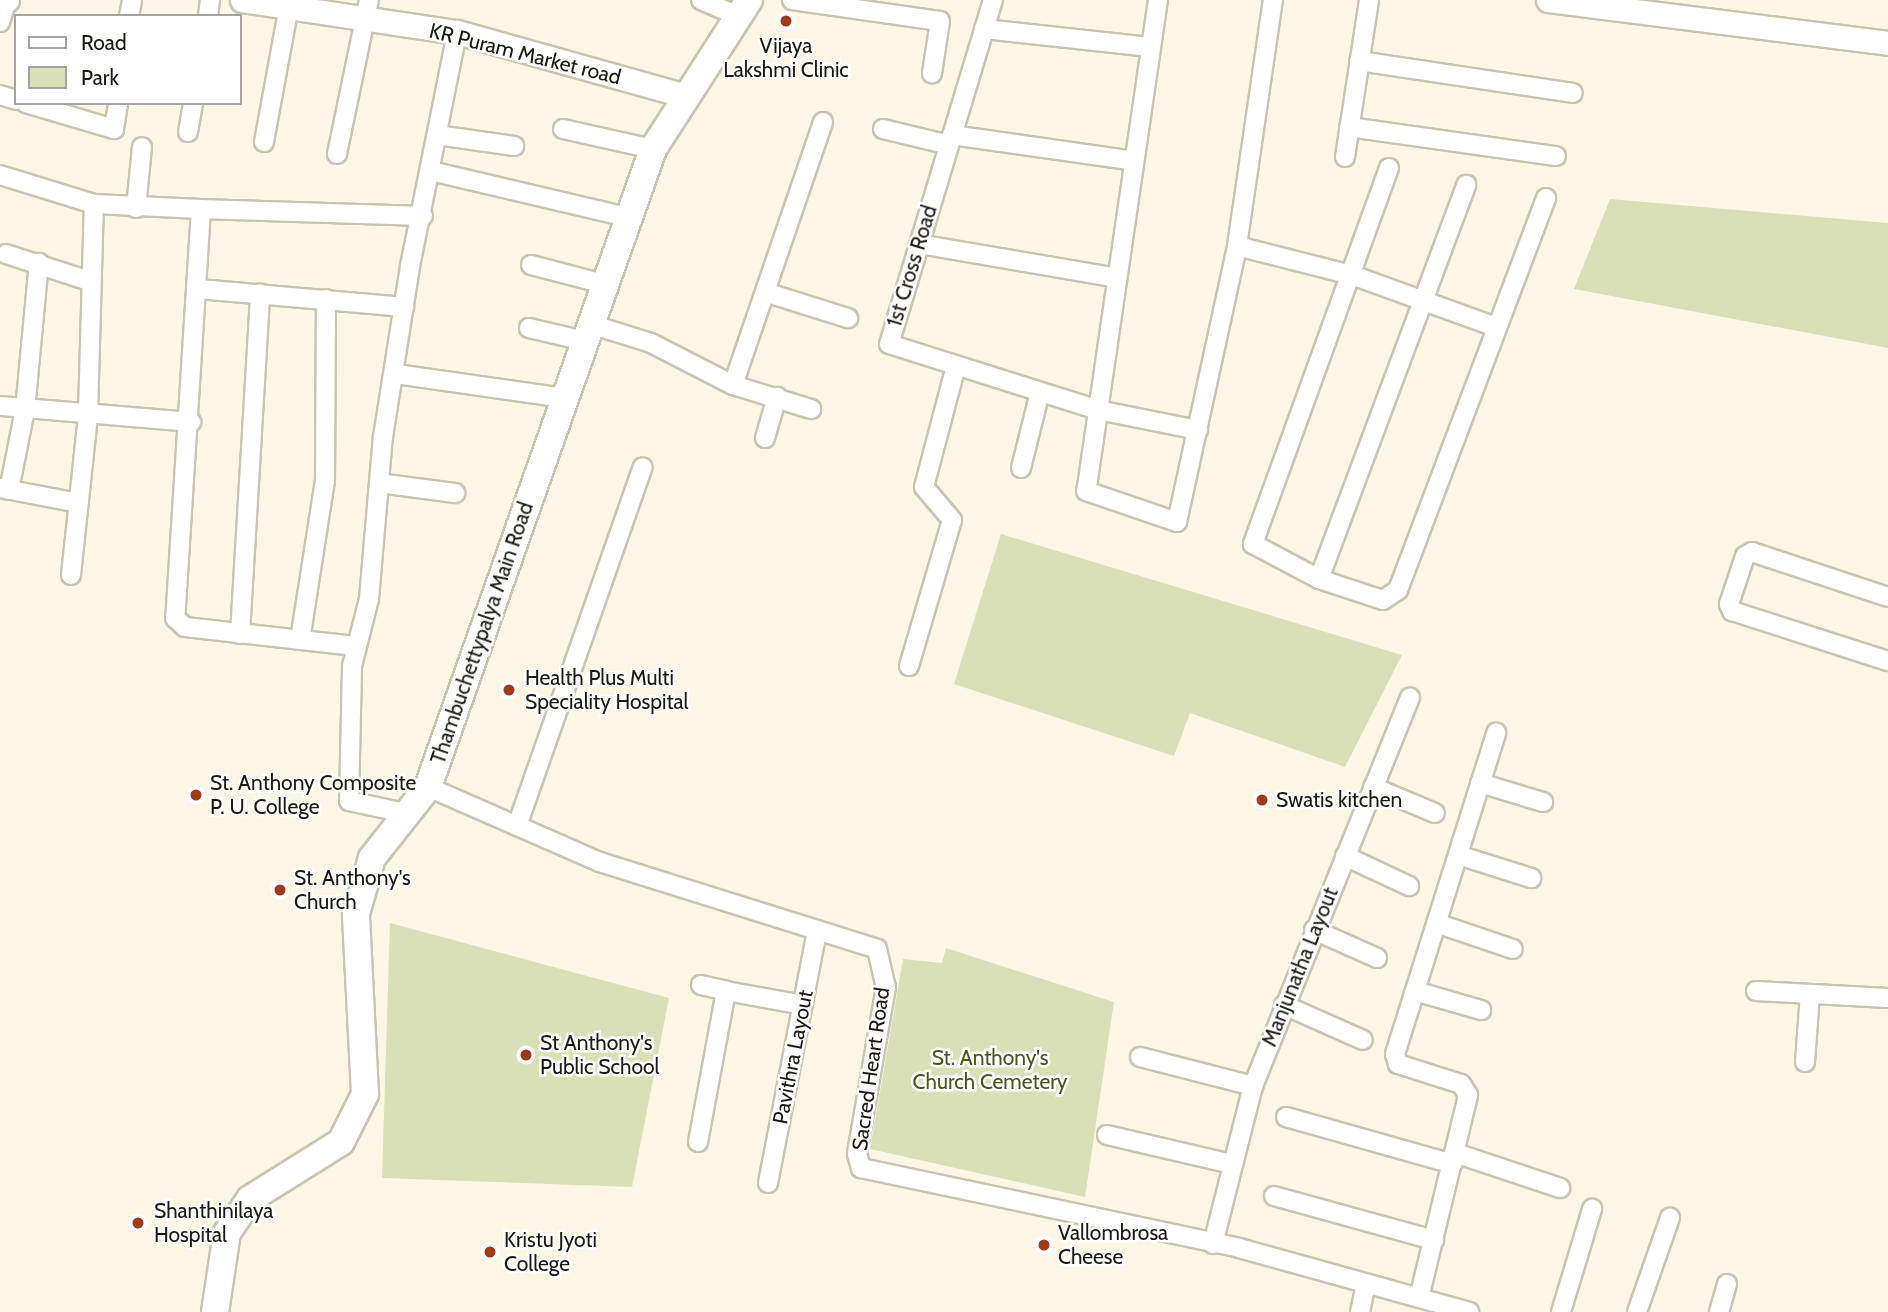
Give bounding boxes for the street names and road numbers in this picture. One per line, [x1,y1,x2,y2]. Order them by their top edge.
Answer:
street label: KR Puram Market road [427,18,623,90]
street label: 1st Cross Road [882,202,942,330]
street label: Thambuchettypalya Main Road [425,499,539,767]
street label: Manjunatha Layout [1257,884,1343,1050]
street label: Sacred Heart Road [847,986,895,1152]
street label: Pavithra Layout [768,988,818,1126]

